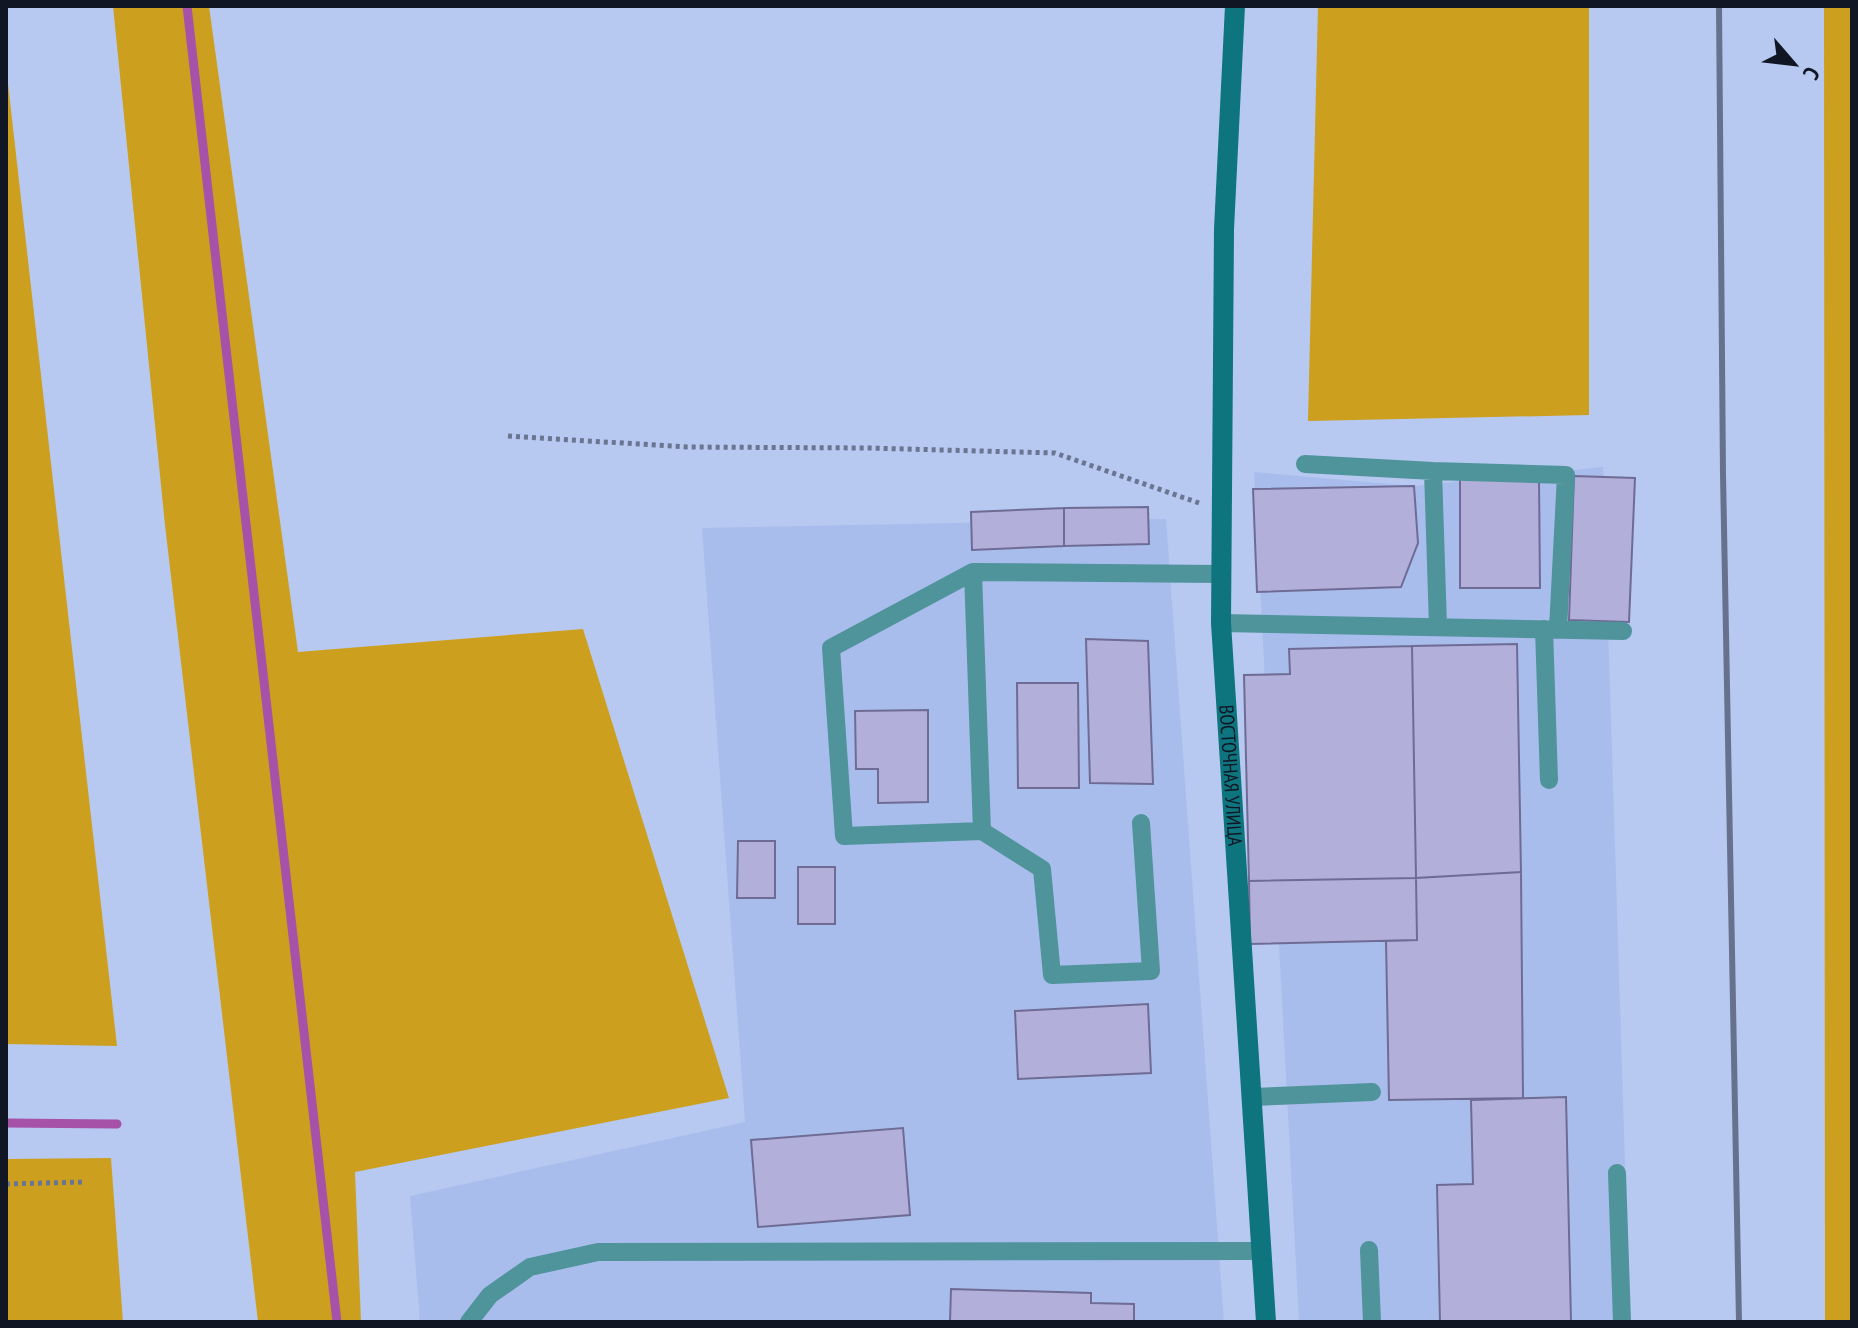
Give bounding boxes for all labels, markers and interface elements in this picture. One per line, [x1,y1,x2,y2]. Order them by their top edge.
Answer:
north arrow [1754,24,1834,104]
text: С [1797,62,1826,84]
street label: ВОСТОЧНАЯ УЛИЦА [1213,704,1248,847]

